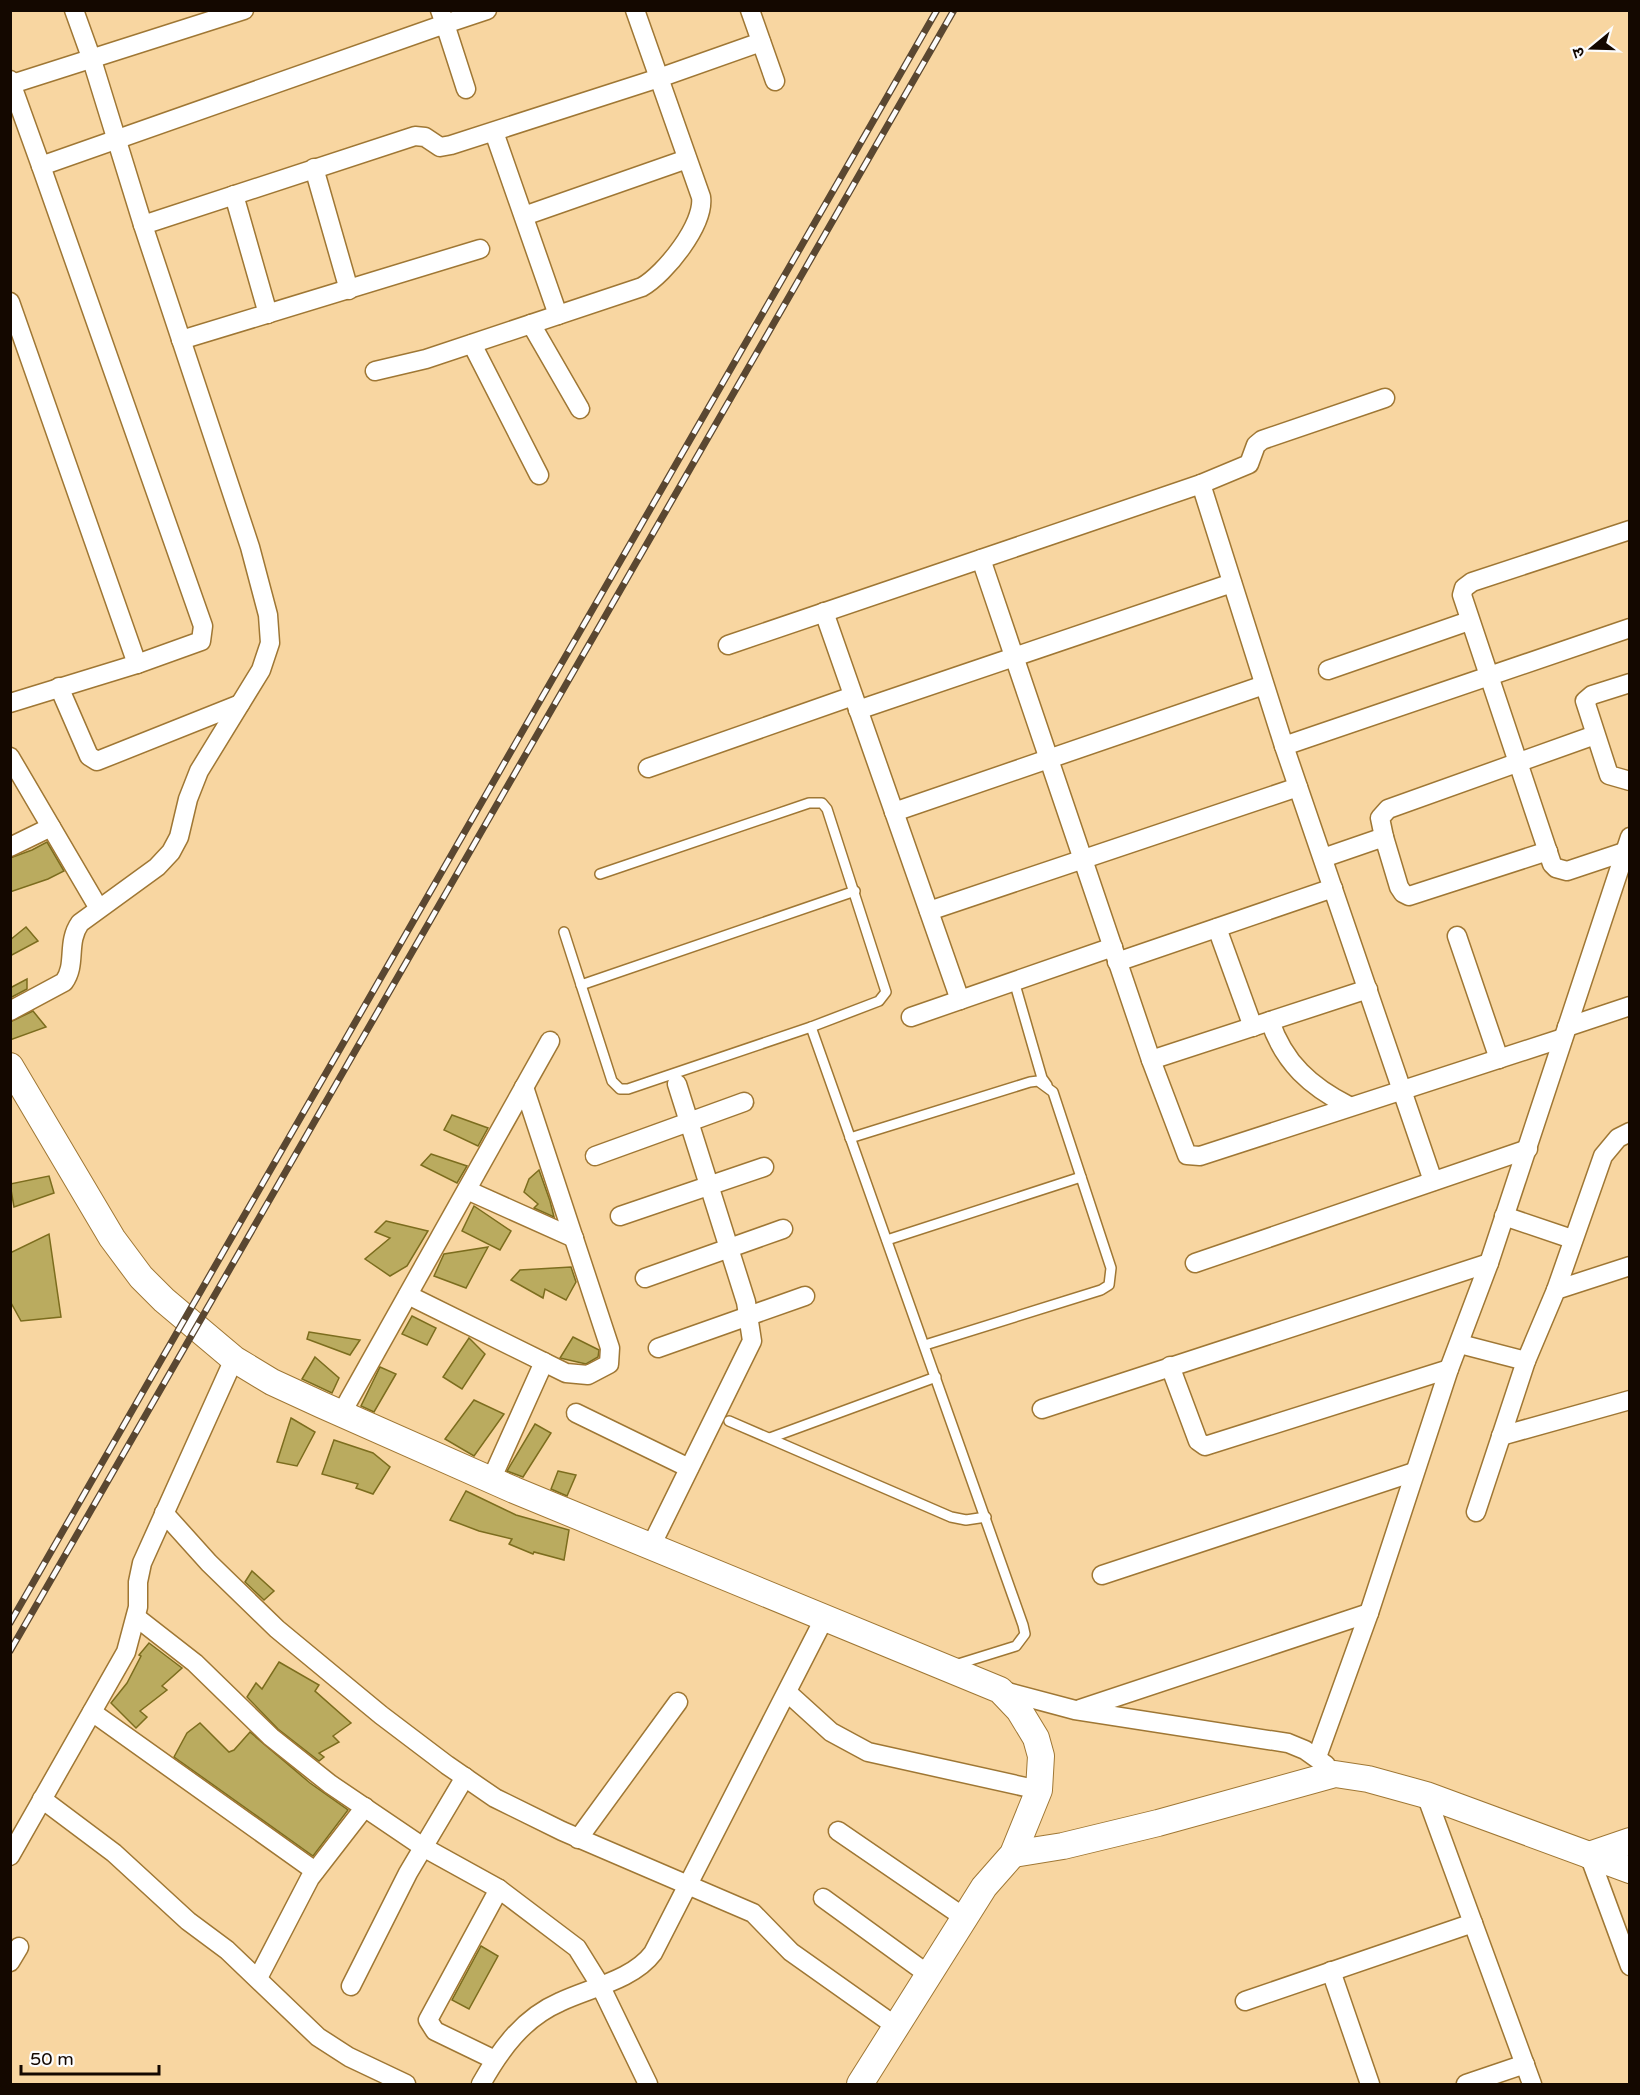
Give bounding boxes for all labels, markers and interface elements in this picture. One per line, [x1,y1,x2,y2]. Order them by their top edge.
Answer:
north arrow [1562,18,1622,78]
text: उ [1568,44,1590,60]
scale bar [21,2038,159,2076]
text: 50 m [30,2048,74,2070]

